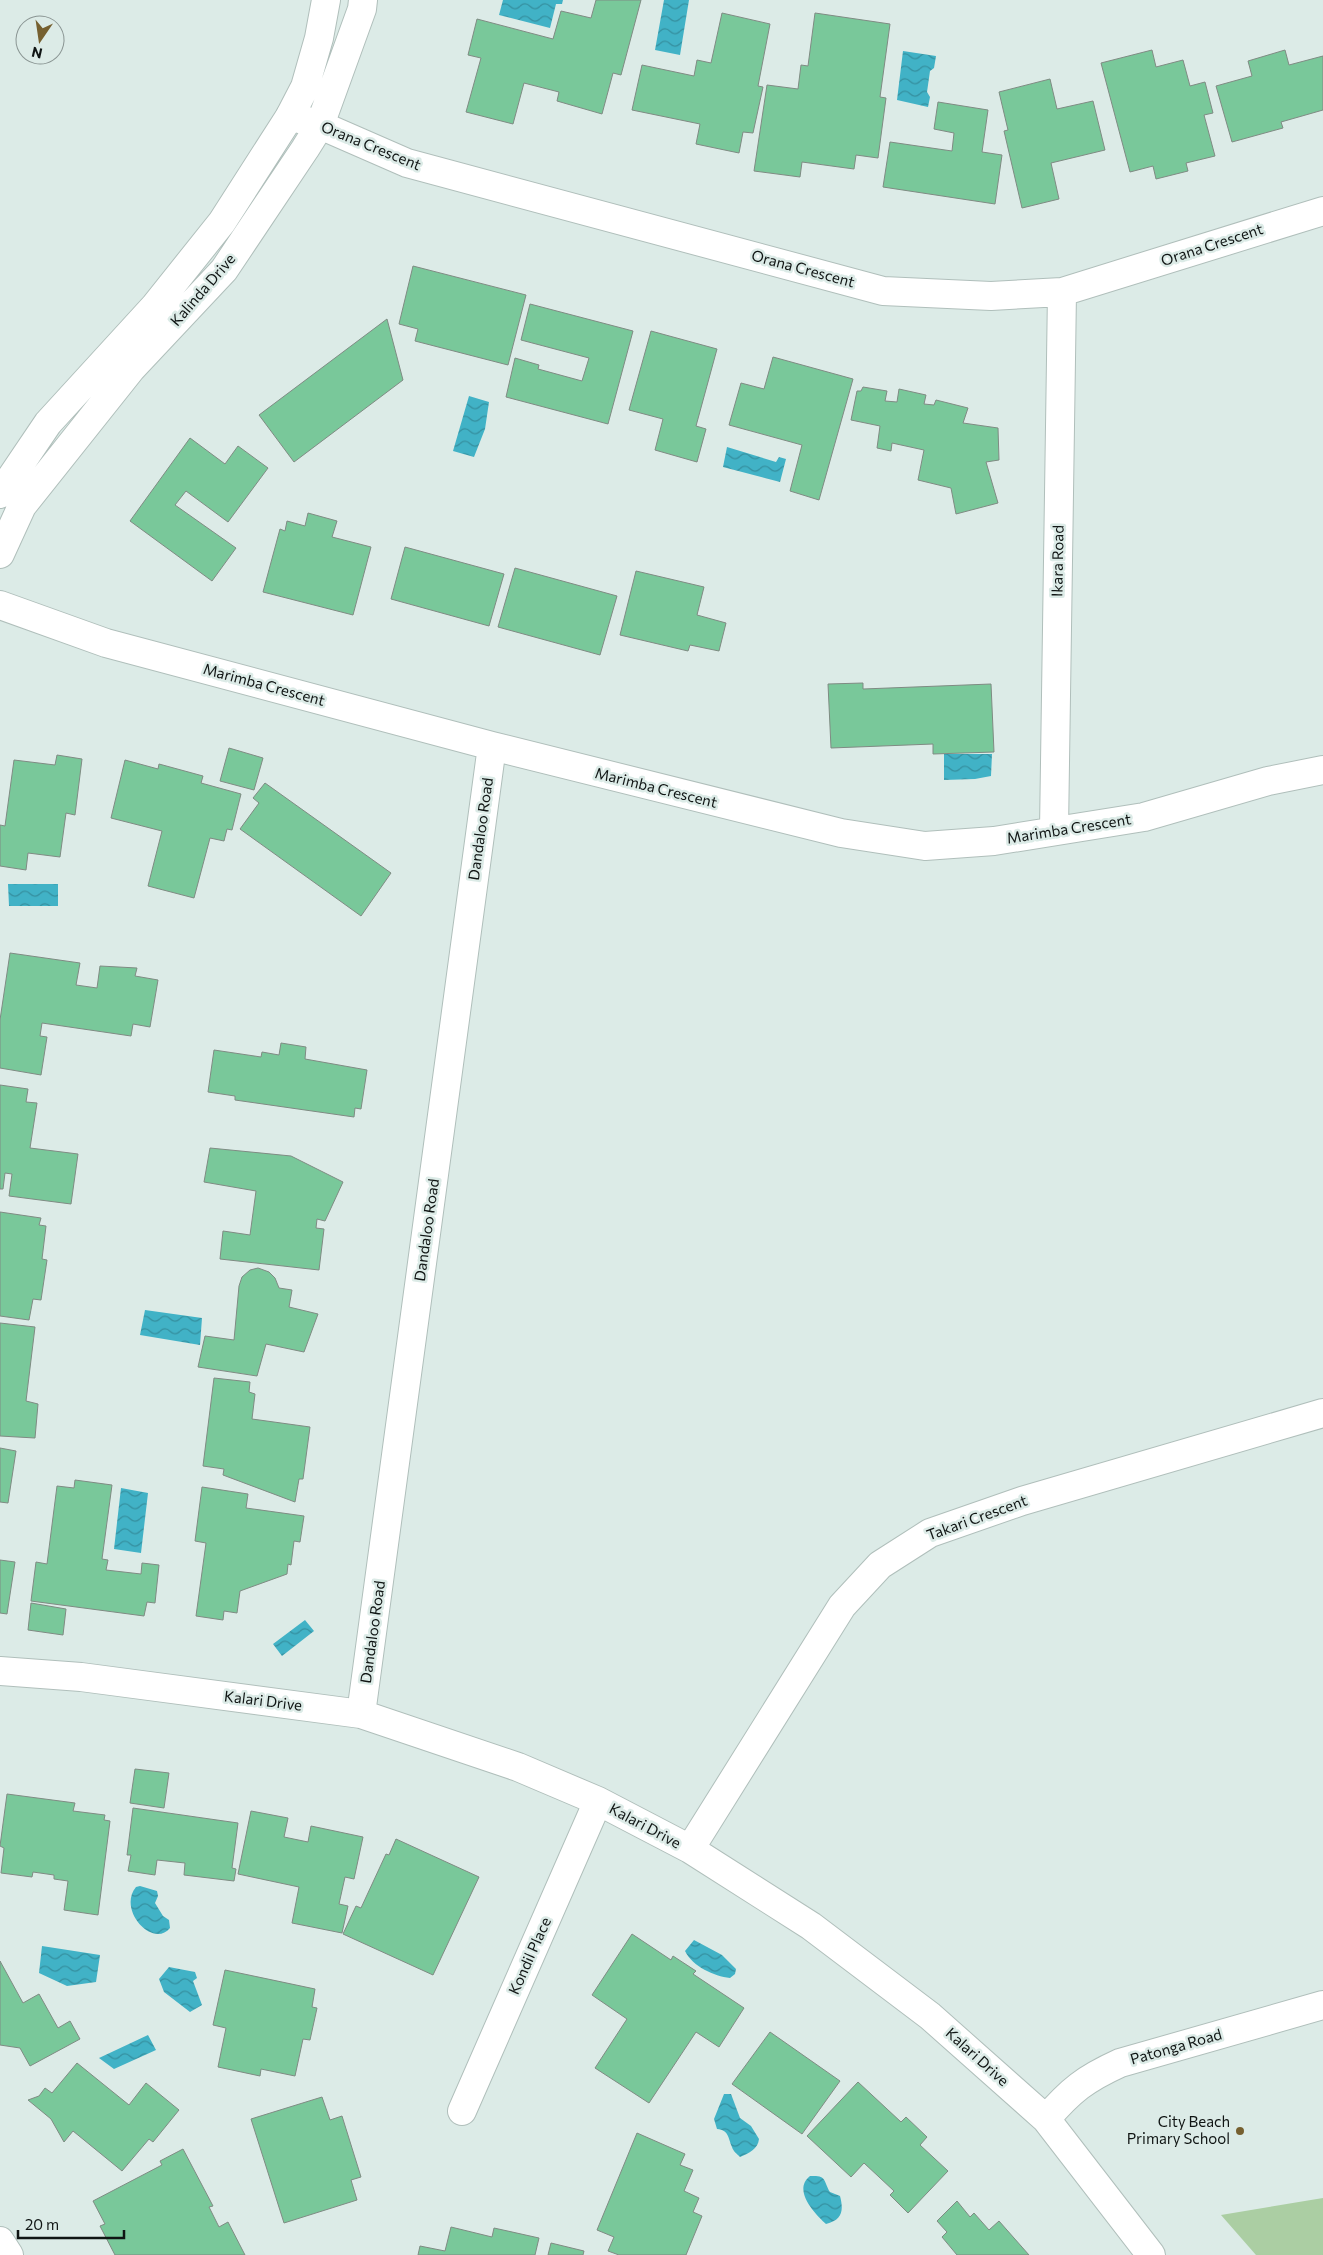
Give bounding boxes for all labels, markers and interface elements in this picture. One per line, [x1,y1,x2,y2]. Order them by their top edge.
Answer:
north arrow [15,15,65,65]
text: N [30,44,44,63]
street label: Orana Crescent [319,117,424,173]
street label: Orana Crescent [1158,219,1265,269]
street label: Orana Crescent [750,246,857,290]
street label: Kalinda Drive [166,249,239,329]
street label: Ikara Road [1047,525,1067,597]
street label: Marimba Crescent [201,659,327,709]
street label: Marimba Crescent [593,763,719,811]
street label: Dandaloo Road [464,776,496,881]
street label: Marimba Crescent [1006,809,1132,847]
street label: Dandaloo Road [410,1177,442,1282]
street label: Takari Crescent [924,1491,1029,1544]
street label: Dandaloo Road [356,1579,388,1684]
street label: Kalari Drive [223,1686,303,1714]
street label: Kalari Drive [607,1799,684,1852]
street label: Kondil Place [504,1914,554,1997]
street label: Kalari Drive [942,2023,1013,2089]
street label: Patonga Road [1128,2024,1224,2068]
place label: City Beach Primary School [1127,2112,1230,2147]
marker: City Beach Primary School [1234,2125,1246,2137]
scale bar [18,2208,124,2240]
text: 20 m [25,2215,59,2233]

